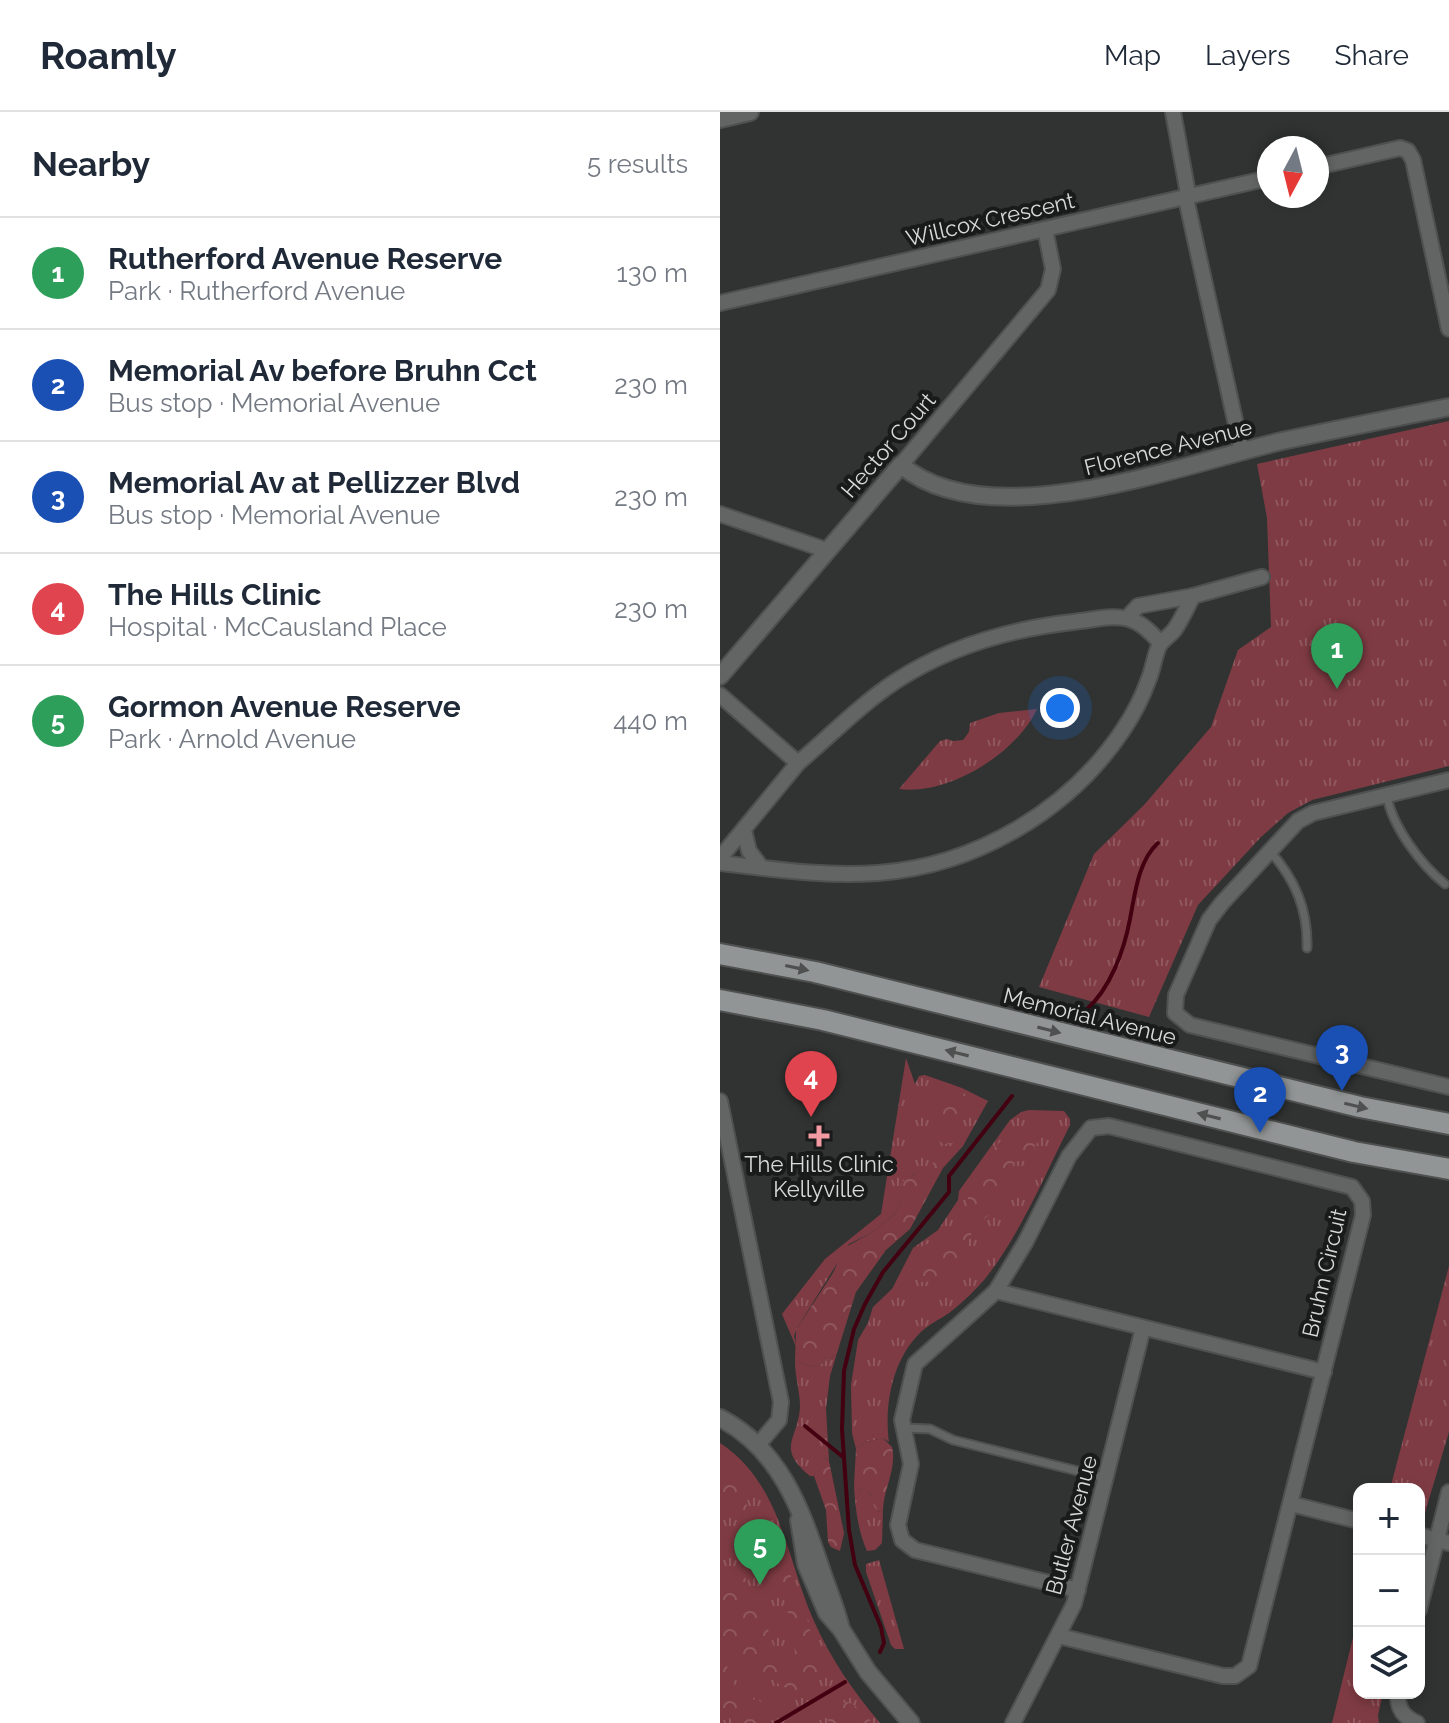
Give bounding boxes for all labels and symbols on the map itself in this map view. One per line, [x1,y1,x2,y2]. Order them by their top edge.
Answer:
north arrow [1257,136,1329,208]
street label: Willcox Crescent [903,187,1077,251]
street label: Hector Court [835,387,941,503]
street label: Florence Avenue [1081,414,1255,480]
pin: 1 [1311,623,1363,689]
your location [1040,688,1080,728]
one-way arrow [784,962,809,975]
street label: Memorial Avenue [1001,982,1179,1050]
one-way arrow [1037,1024,1062,1037]
pin: 3 [1316,1025,1368,1091]
one-way arrow [944,1047,969,1059]
pin: 4 [785,1051,837,1117]
pin: 2 [1234,1067,1286,1133]
one-way arrow [1344,1100,1369,1113]
one-way arrow [1196,1109,1221,1121]
marker: The Hills Clinic Kellyville [808,1125,830,1147]
place label: The Hills Clinic Kellyville [744,1151,894,1202]
street label: Bruhn Circuit [1297,1206,1352,1340]
street label: Butler Avenue [1040,1452,1102,1598]
pin: 5 [734,1519,786,1585]

